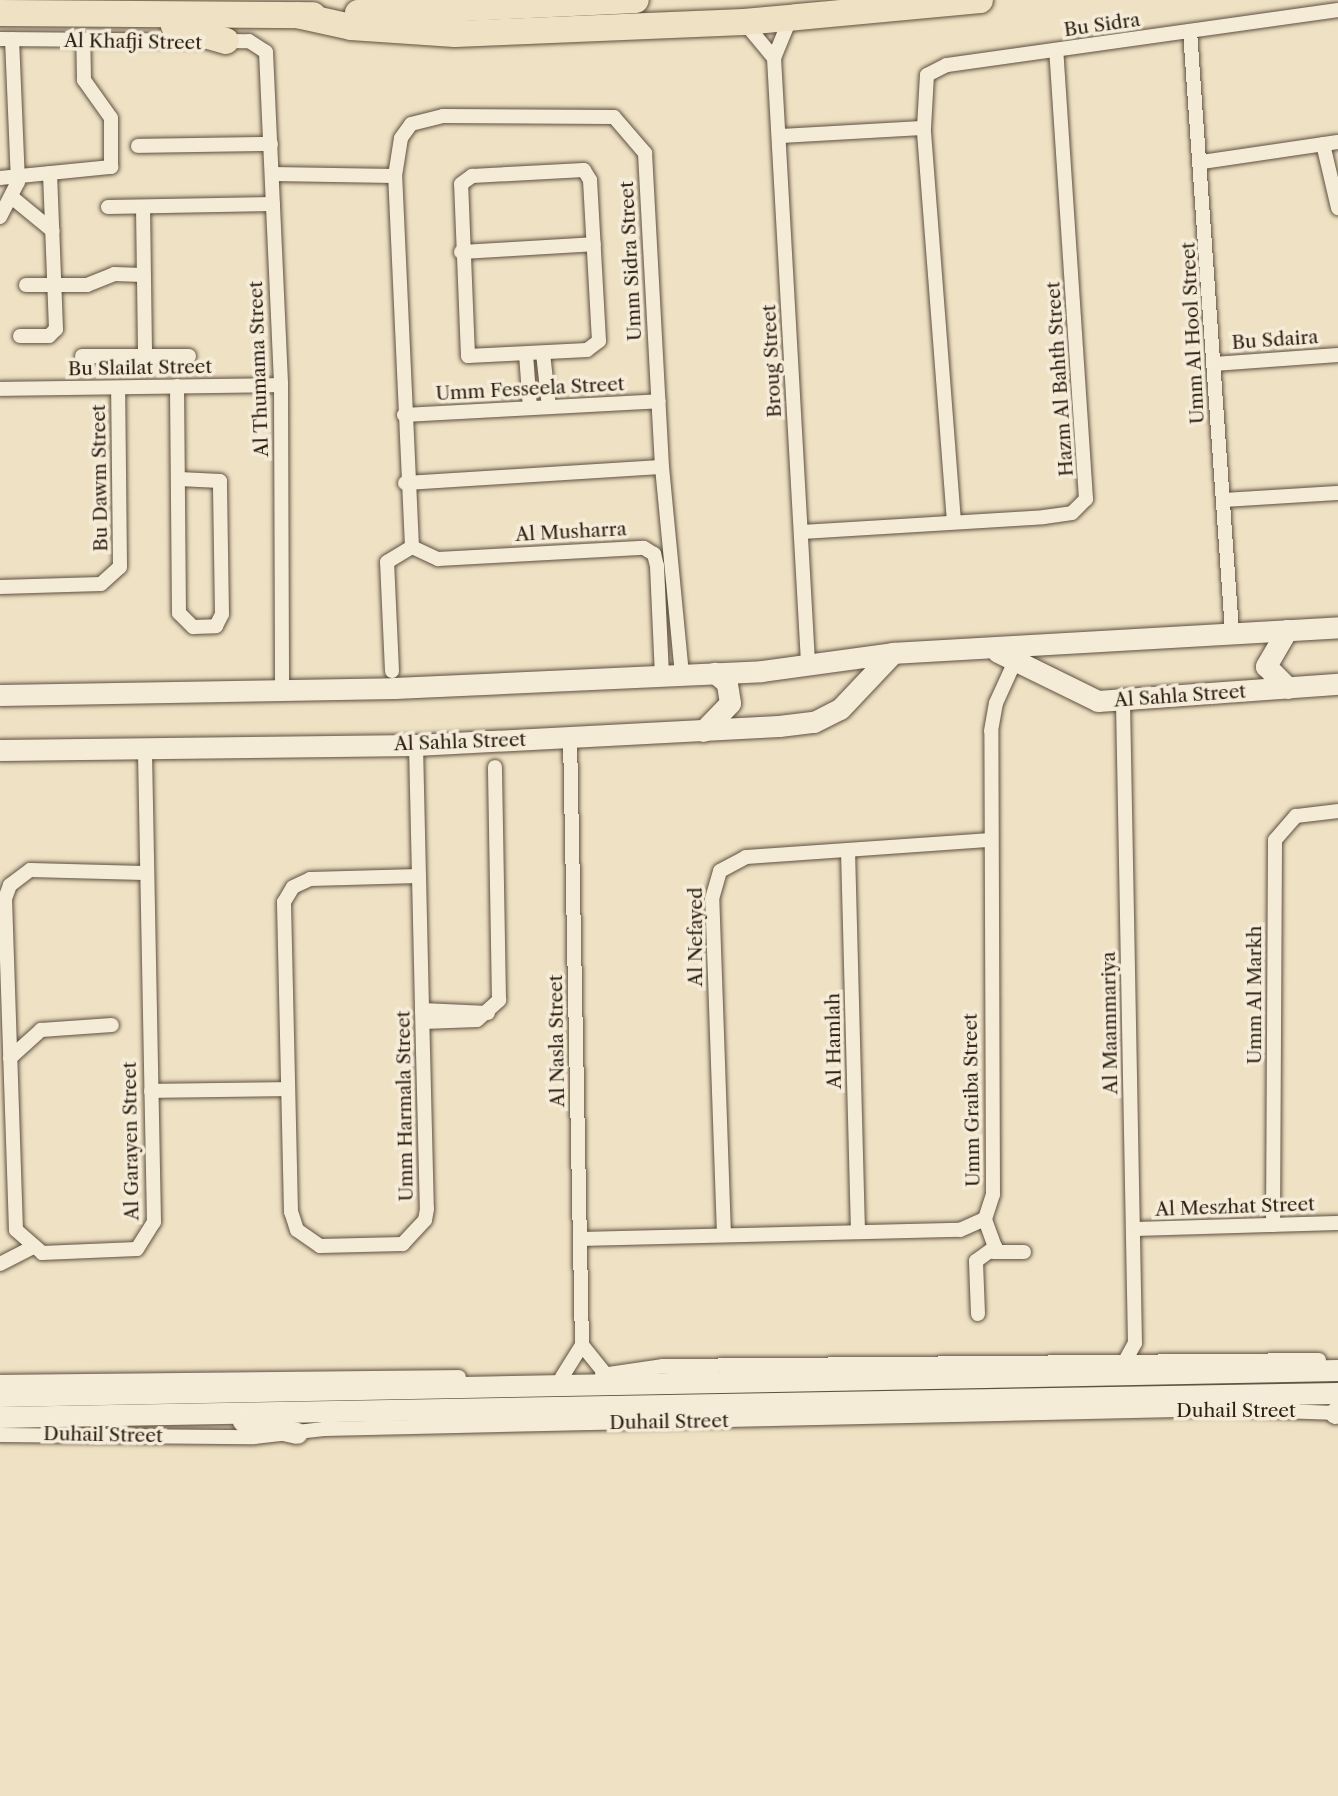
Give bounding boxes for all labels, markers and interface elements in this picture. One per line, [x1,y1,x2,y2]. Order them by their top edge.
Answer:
street label: Bu Sidra [1062,8,1142,42]
street label: Al Khafji Street [64,29,202,55]
street label: Umm Sidra Street [615,180,647,342]
street label: Umm Al Hool Street [1177,241,1209,425]
street label: Al Thumama Street [245,280,273,458]
street label: Hazm Al Bahth Street [1042,280,1078,478]
street label: Broug Street [758,304,786,418]
street label: Bu Sdaira [1231,326,1319,354]
street label: Bu Slailat Street [68,355,212,381]
street label: Umm Fesseela Street [435,373,625,405]
street label: Bu Dawm Street [87,404,113,552]
street label: Al Musharra [515,518,627,546]
street label: Al Sahla Street [1113,680,1247,712]
street label: Al Sahla Street [393,728,527,756]
street label: Al Nefayed [685,887,707,987]
street label: Umm Al Markh [1244,925,1266,1065]
street label: Al Maammariya [1097,951,1123,1095]
street label: Al Nasla Street [544,974,570,1108]
street label: Al Hamlah [822,993,846,1089]
street label: Umm Harmala Street [392,1010,418,1202]
street label: Umm Graiba Street [959,1013,985,1187]
street label: Al Garayen Street [118,1061,144,1221]
street label: Al Meszhat Street [1155,1193,1315,1221]
street label: Duhail Street [1176,1400,1296,1422]
street label: Duhail Street [609,1410,729,1434]
street label: Duhail Street [43,1423,163,1447]

